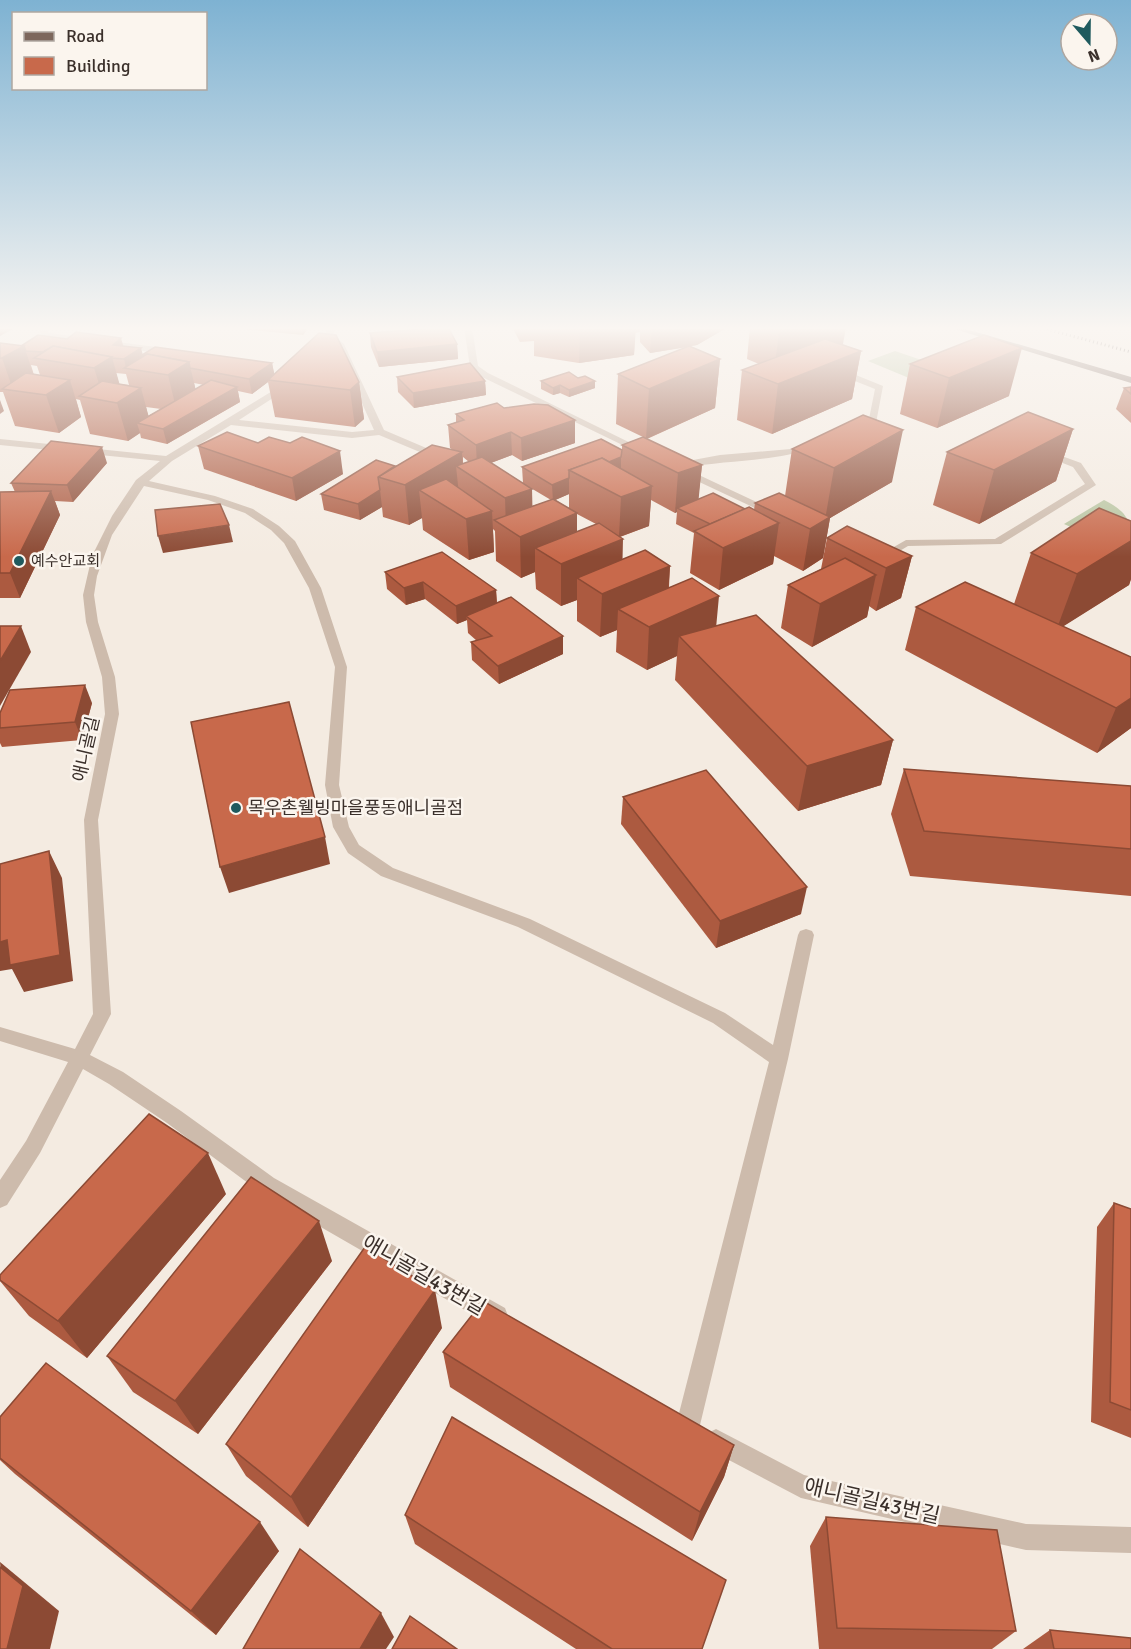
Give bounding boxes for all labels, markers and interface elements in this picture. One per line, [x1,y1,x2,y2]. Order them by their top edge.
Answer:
legend [12,12,207,90]
north arrow [1059,12,1119,72]
text: Road [66,25,105,47]
text: N [1085,44,1102,66]
text: Building [66,55,130,77]
place label: 예수안교회 [31,552,100,570]
marker: 예수안교회 [12,554,26,568]
street label: 애니골길 [68,714,104,784]
place label: 목우촌웰빙마을풍동애니골점 [248,797,463,819]
marker: 목우촌웰빙마을풍동애니골점 [229,801,243,815]
street label: 애니골길43번길 [357,1229,491,1321]
street label: 애니골길43번길 [802,1473,942,1529]

